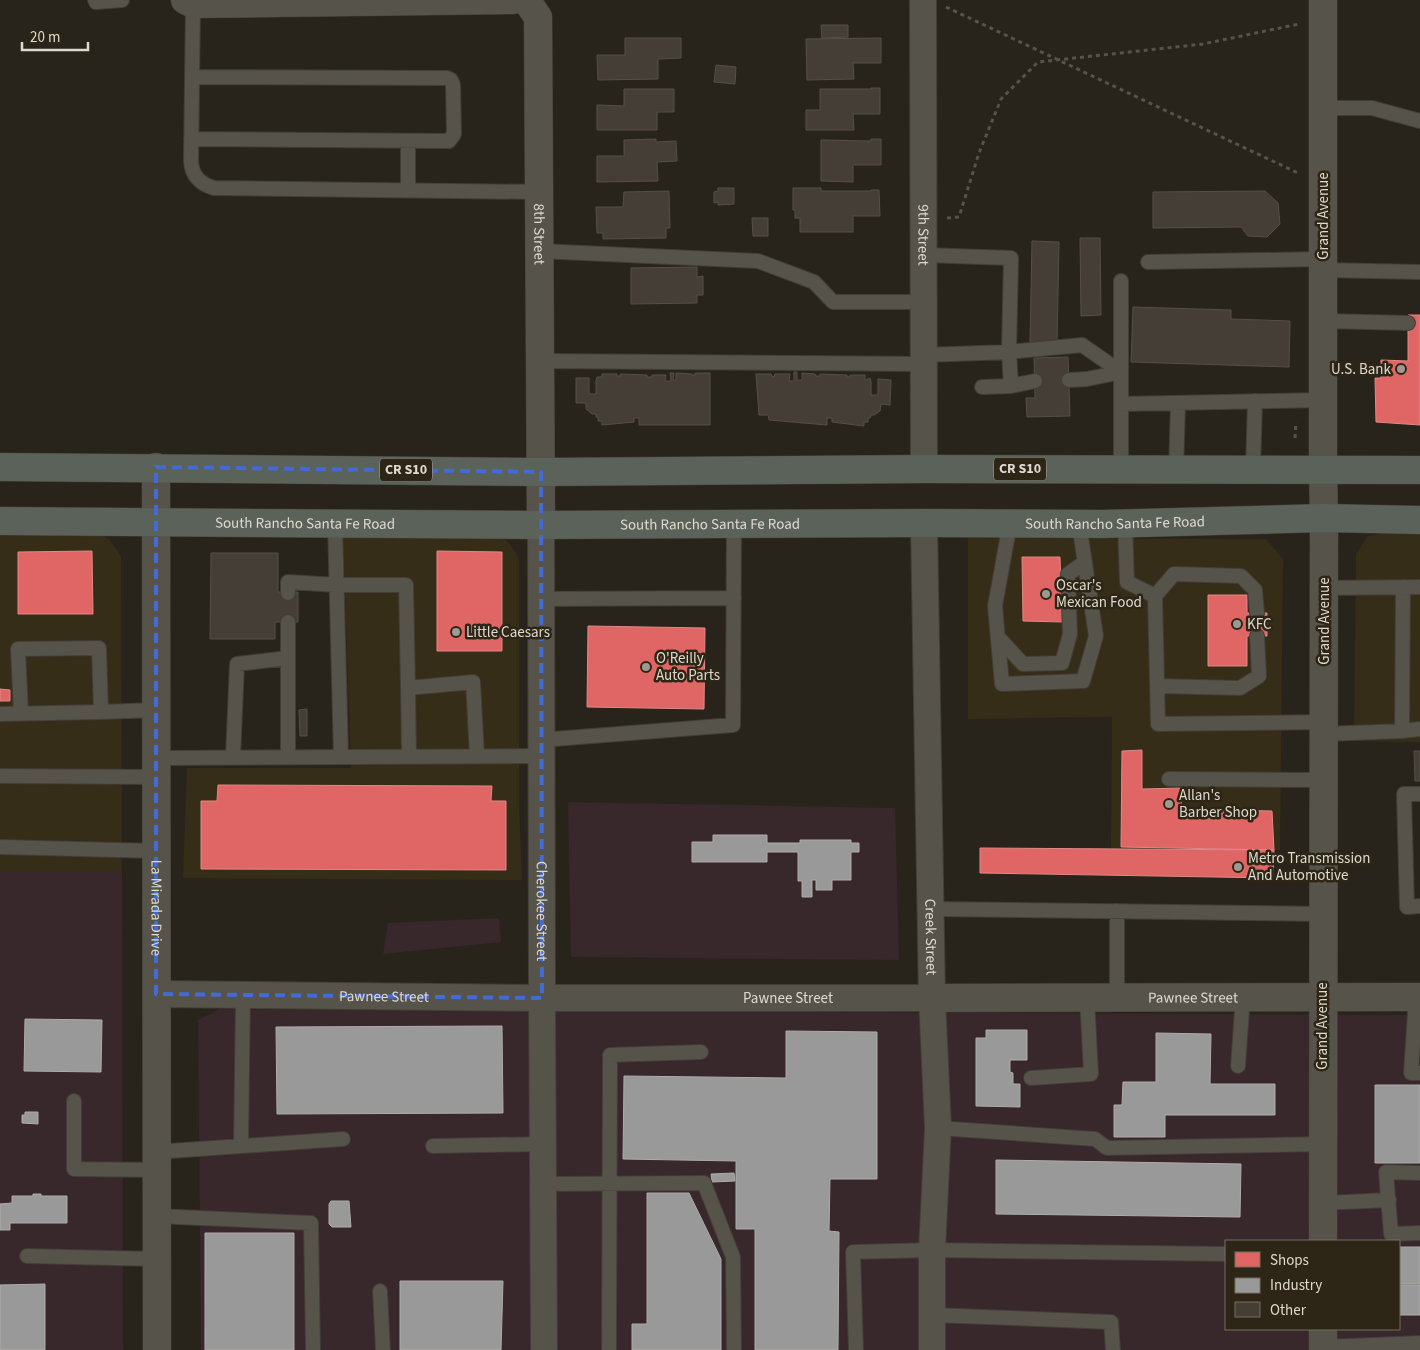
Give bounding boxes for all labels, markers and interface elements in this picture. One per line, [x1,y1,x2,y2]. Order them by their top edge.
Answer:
scale bar [22,20,89,52]
text: 20 m [30,27,60,48]
street label: Grand Avenue [1313,172,1334,260]
street label: 8th Street [529,203,550,265]
street label: 9th Street [913,204,934,266]
place label: U.S. Bank [1331,359,1392,380]
marker: U.S. Bank [1395,363,1407,375]
road number: CR S10 [380,458,432,482]
road number: CR S10 [994,458,1046,480]
street label: South Rancho Santa Fe Road [1025,511,1205,535]
street label: South Rancho Santa Fe Road [215,512,395,534]
street label: South Rancho Santa Fe Road [620,513,800,535]
place label: Oscar's Mexican Food [1056,575,1142,613]
street label: Grand Avenue [1314,577,1335,665]
marker: Oscar's Mexican Food [1040,588,1052,600]
place label: KFC [1247,614,1272,635]
marker: KFC [1231,618,1243,630]
place label: Little Caesars [466,622,550,643]
marker: Little Caesars [450,626,462,638]
place label: O'Reilly Auto Parts [656,648,720,686]
marker: O'Reilly Auto Parts [640,661,652,673]
place label: Allan's Barber Shop [1179,785,1257,823]
marker: Allan's Barber Shop [1163,798,1175,810]
place label: Metro Transmission And Automotive [1248,848,1370,886]
street label: La Mirada Drive [146,860,167,956]
street label: Cherokee Street [531,861,552,961]
marker: Metro Transmission And Automotive [1232,861,1244,873]
street label: Creek Street [920,898,942,975]
street label: Grand Avenue [1312,982,1333,1070]
street label: Pawnee Street [339,985,429,1007]
street label: Pawnee Street [1148,987,1238,1008]
street label: Pawnee Street [743,988,833,1009]
legend [1225,1240,1400,1330]
text: Shops [1270,1250,1309,1271]
text: Industry [1270,1275,1322,1296]
text: Other [1270,1300,1307,1321]

